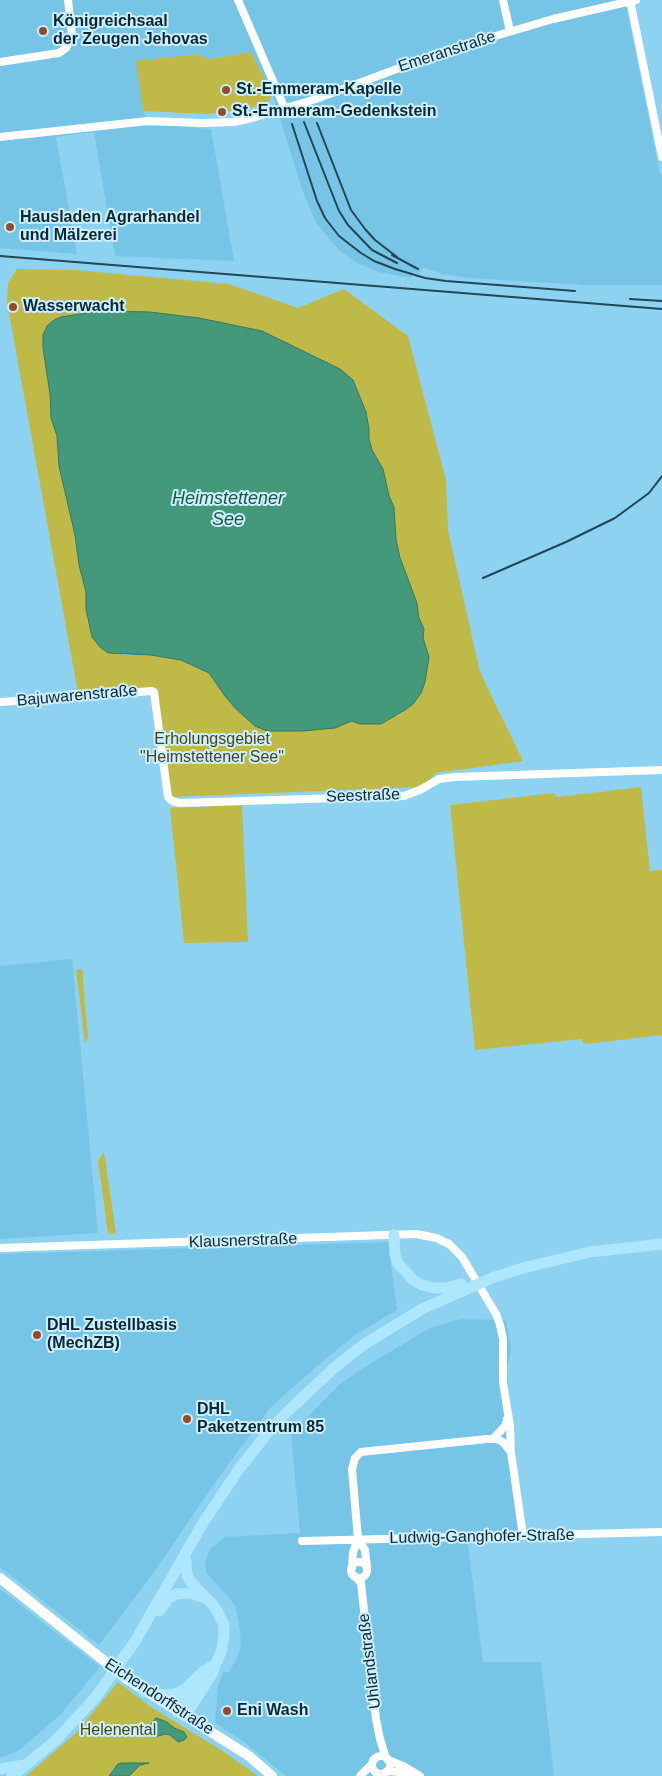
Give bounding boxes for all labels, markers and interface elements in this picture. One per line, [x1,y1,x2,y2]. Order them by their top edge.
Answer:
place label: Königreichsaal der Zeugen Jehovas [53,12,208,50]
marker: Königreichsaal der Zeugen Jehovas [37,25,49,37]
street label: Emeranstraße [396,27,498,77]
place label: St.-Emmeram-Kapelle [236,80,401,100]
marker: St.-Emmeram-Kapelle [220,84,232,96]
place label: St.-Emmeram-Gedenkstein [232,102,437,122]
marker: St.-Emmeram-Gedenkstein [216,106,228,118]
place label: Hausladen Agrarhandel und Mälzerei [20,208,200,246]
marker: Hausladen Agrarhandel und Mälzerei [4,221,16,233]
place label: Wasserwacht [23,297,125,317]
marker: Wasserwacht [7,301,19,313]
water label: Heimstettener See [172,488,284,530]
street label: Bajuwarenstraße [16,681,138,711]
park label: Erholungsgebiet "Heimstettener See" [140,730,284,768]
street label: Seestraße [326,785,400,807]
street label: Klausnerstraße [188,1230,298,1252]
place label: DHL Zustellbasis (MechZB) [47,1316,177,1354]
marker: DHL Zustellbasis (MechZB) [31,1329,43,1341]
place label: DHL Paketzentrum 85 [197,1400,324,1438]
marker: DHL Paketzentrum 85 [181,1413,193,1425]
street label: Ludwig-Ganghofer-Straße [389,1526,575,1548]
street label: Uhlandstraße [355,1612,385,1710]
street label: Eichendorffstraße [101,1655,217,1739]
place label: Eni Wash [237,1701,308,1721]
marker: Eni Wash [221,1705,233,1717]
park label: Helenental [80,1721,156,1741]

